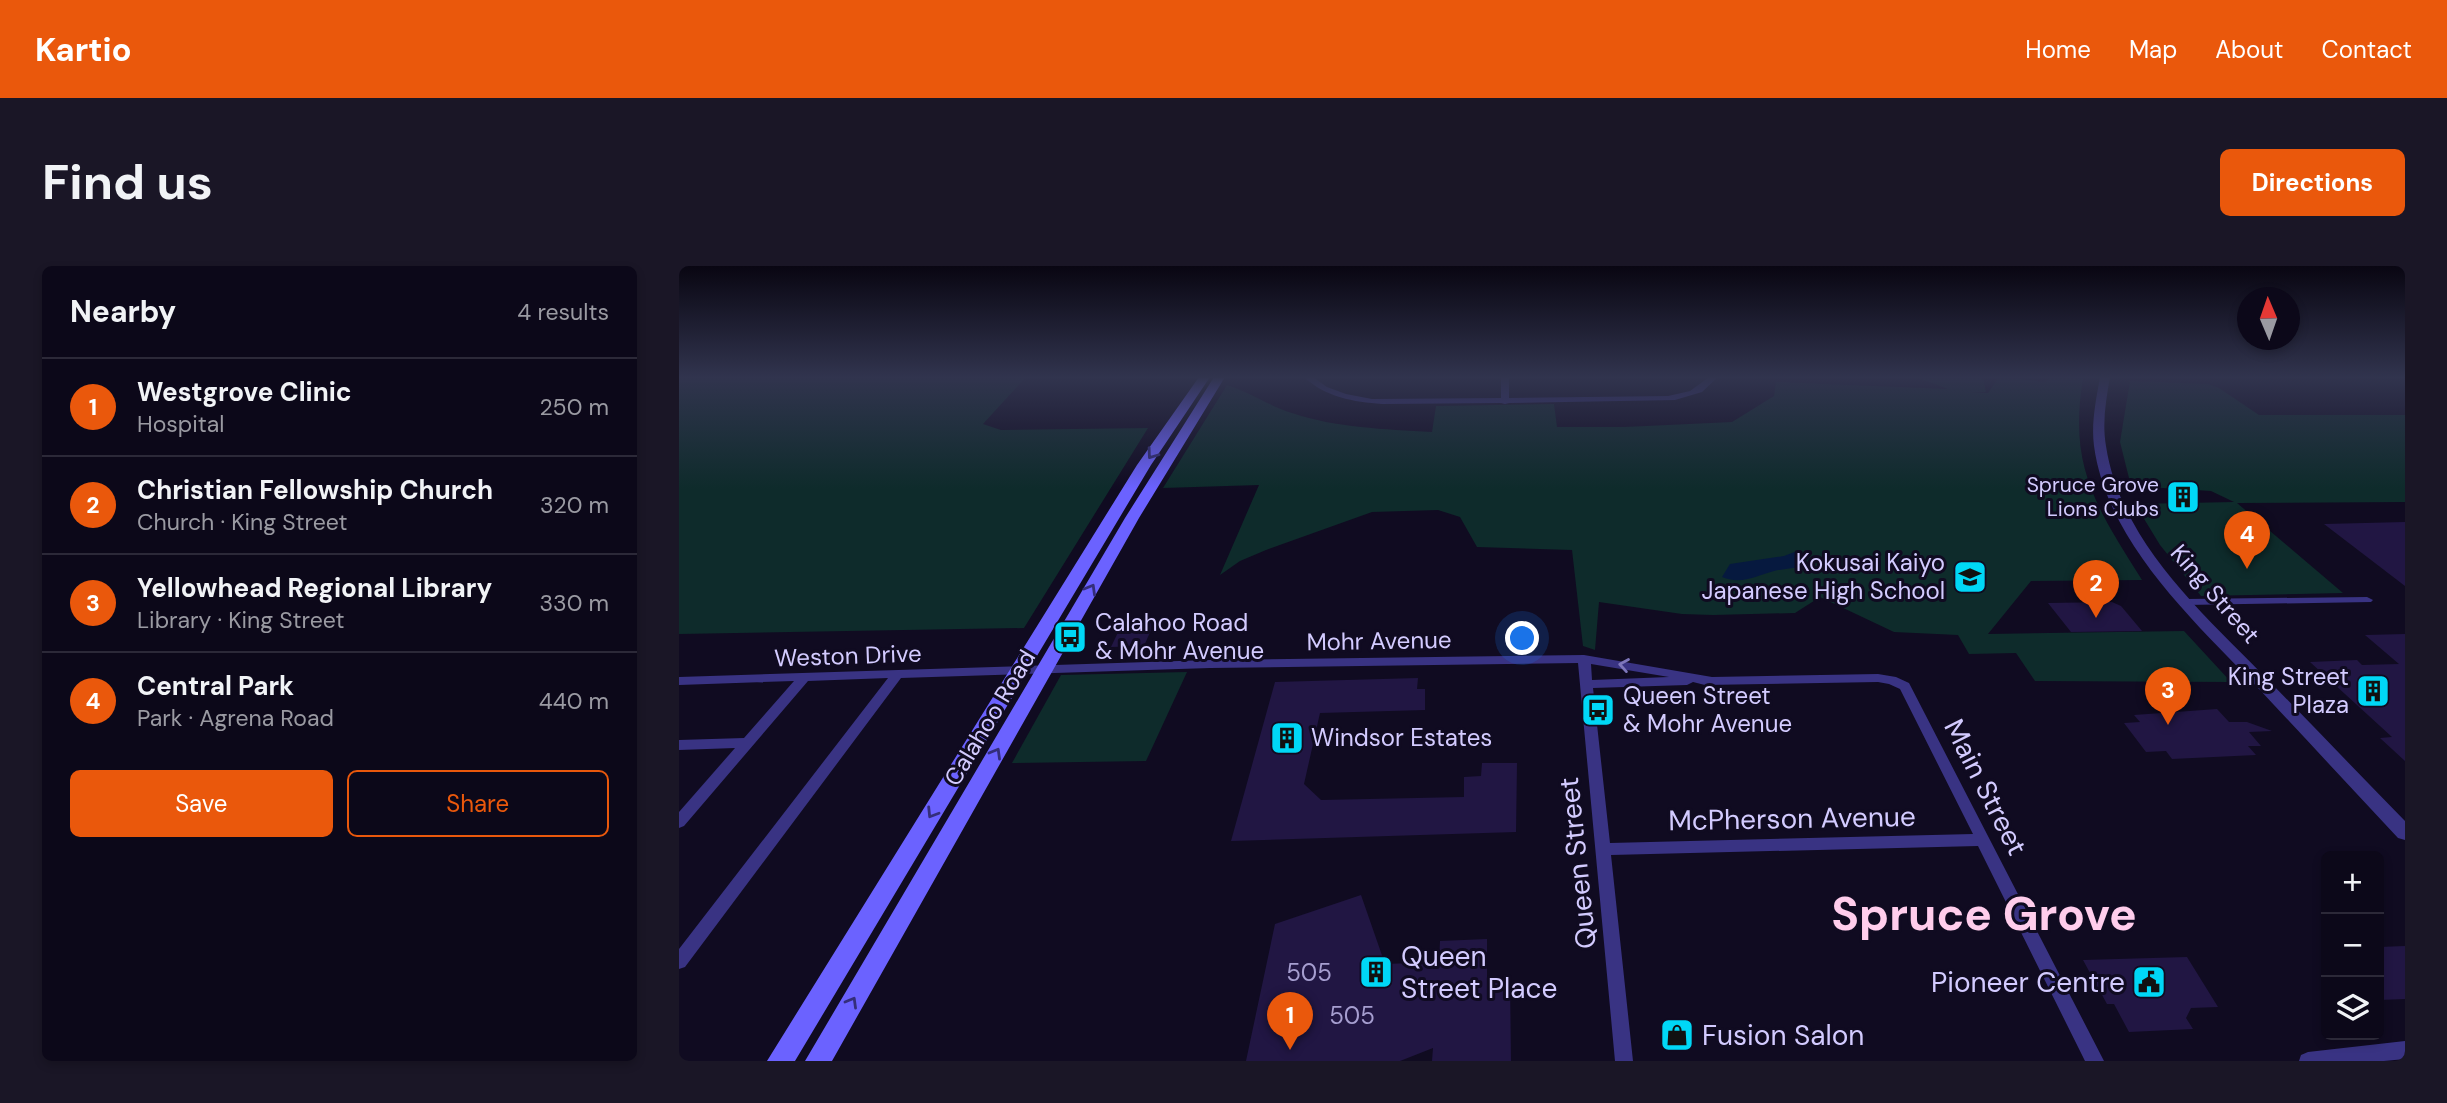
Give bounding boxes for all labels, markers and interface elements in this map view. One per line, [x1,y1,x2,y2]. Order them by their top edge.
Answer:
text: Kartio [35,28,132,71]
text: Home [2025,34,2091,65]
text: Map [2129,34,2177,65]
text: About [2215,34,2284,65]
text: Contact [2322,34,2412,65]
button: Directions [2220,149,2405,216]
text: Find us [42,150,213,214]
north arrow [2237,287,2300,350]
text: Nearby [70,292,176,331]
text: 4 results [517,297,609,327]
text: Westgrove Clinic [137,375,352,409]
text: 1 [89,392,97,422]
text: 250 m [539,392,609,422]
text: Hospital [137,409,224,439]
one-way arrow [1148,446,1160,459]
place label: Spruce Grove Lions Clubs [2027,471,2159,523]
text: Christian Fellowship Church [137,473,493,507]
building icon: Spruce Grove Lions Clubs [2164,478,2202,516]
text: 2 [86,490,100,520]
text: 320 m [540,490,609,520]
text: Church · King Street [137,507,347,537]
pin: 4 [2224,511,2270,569]
street label: King Street [2164,538,2267,650]
place label: Kokusai Kaiyo Japanese High School [1701,547,1945,606]
school or university icon: Kokusai Kaiyo Japanese High School [1951,558,1989,596]
pin: 2 [2073,560,2119,618]
text: Yellowhead Regional Library [137,571,492,605]
one-way arrow [1083,583,1096,596]
text: 3 [86,588,100,618]
text: 330 m [539,588,609,618]
text: Library · King Street [137,605,344,635]
place label: Calahoo Road & Mohr Avenue [1095,607,1264,666]
bus stop icon: Calahoo Road & Mohr Avenue [1051,618,1089,656]
your location [1505,621,1539,655]
street label: Mohr Avenue [1306,624,1452,657]
street label: Weston Drive [774,637,922,674]
street label: Calahoo Road [937,644,1042,791]
one-way arrow [1618,658,1630,673]
place label: King Street Plaza [2228,661,2349,720]
pin: 3 [2145,667,2191,725]
text: Central Park [137,669,294,703]
building icon: King Street Plaza [2354,672,2392,710]
place label: Queen Street & Mohr Avenue [1623,680,1792,739]
text: 4 [86,686,100,716]
text: 440 m [539,686,609,716]
bus stop icon: Queen Street & Mohr Avenue [1579,691,1617,729]
text: Park · Agrena Road [137,703,334,733]
street label: Main Street [1935,713,2036,862]
building icon: Windsor Estates [1268,719,1306,757]
place label: Windsor Estates [1311,722,1492,753]
one-way arrow [988,748,1001,761]
button: Save [70,770,333,837]
button: Share [347,770,609,837]
street label: Queen Street [1550,775,1605,951]
street label: McPherson Avenue [1668,798,1916,839]
one-way arrow [928,805,941,818]
map controls [2321,851,2384,1040]
button: + [2321,851,2384,914]
district label: Spruce Grove [1831,884,2137,944]
button: − [2321,914,2384,977]
place label: Queen Street Place [1401,938,1557,1007]
building icon: Queen Street Place [1357,953,1395,991]
house number: 505 [1286,957,1332,988]
public building icon: Pioneer Centre [2130,963,2168,1001]
place label: Pioneer Centre [1931,964,2125,1001]
button: layers [2321,977,2384,1040]
pin: 1 [1267,992,1313,1050]
one-way arrow [844,997,857,1009]
house number: 505 [1329,1000,1375,1031]
shop icon: Fusion Salon [1658,1016,1696,1054]
place label: Fusion Salon [1702,1017,1864,1054]

